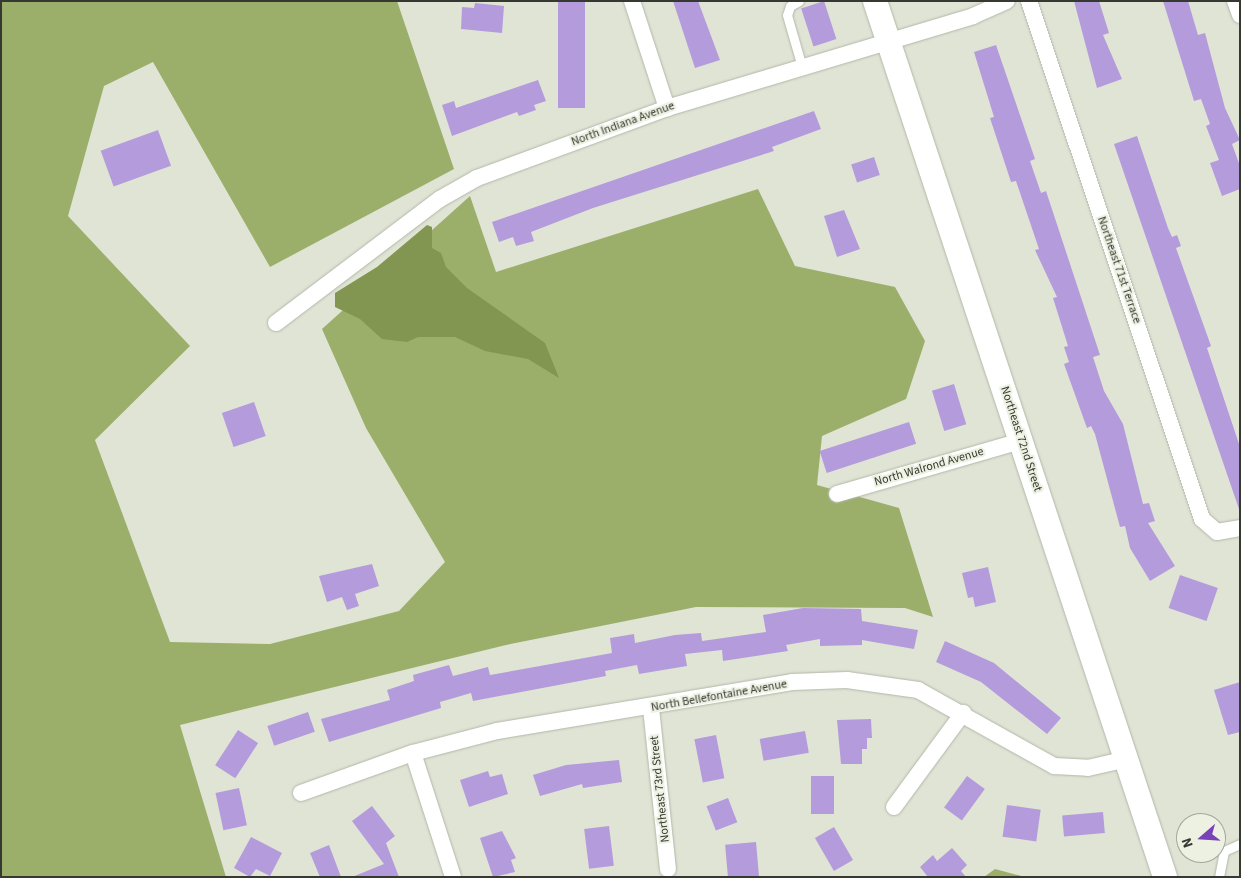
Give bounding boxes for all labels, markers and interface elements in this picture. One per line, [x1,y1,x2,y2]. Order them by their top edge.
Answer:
street label: North Indiana Avenue [569,99,677,149]
street label: Northeast 71st Terrace [1094,215,1144,325]
street label: Northeast 72nd Street [997,385,1045,493]
street label: North Walrond Avenue [873,445,985,489]
street label: North Bellefontaine Avenue [650,677,788,715]
street label: Northeast 73rd Street [647,735,673,843]
north arrow [1176,813,1226,863]
text: N [1177,835,1199,850]

